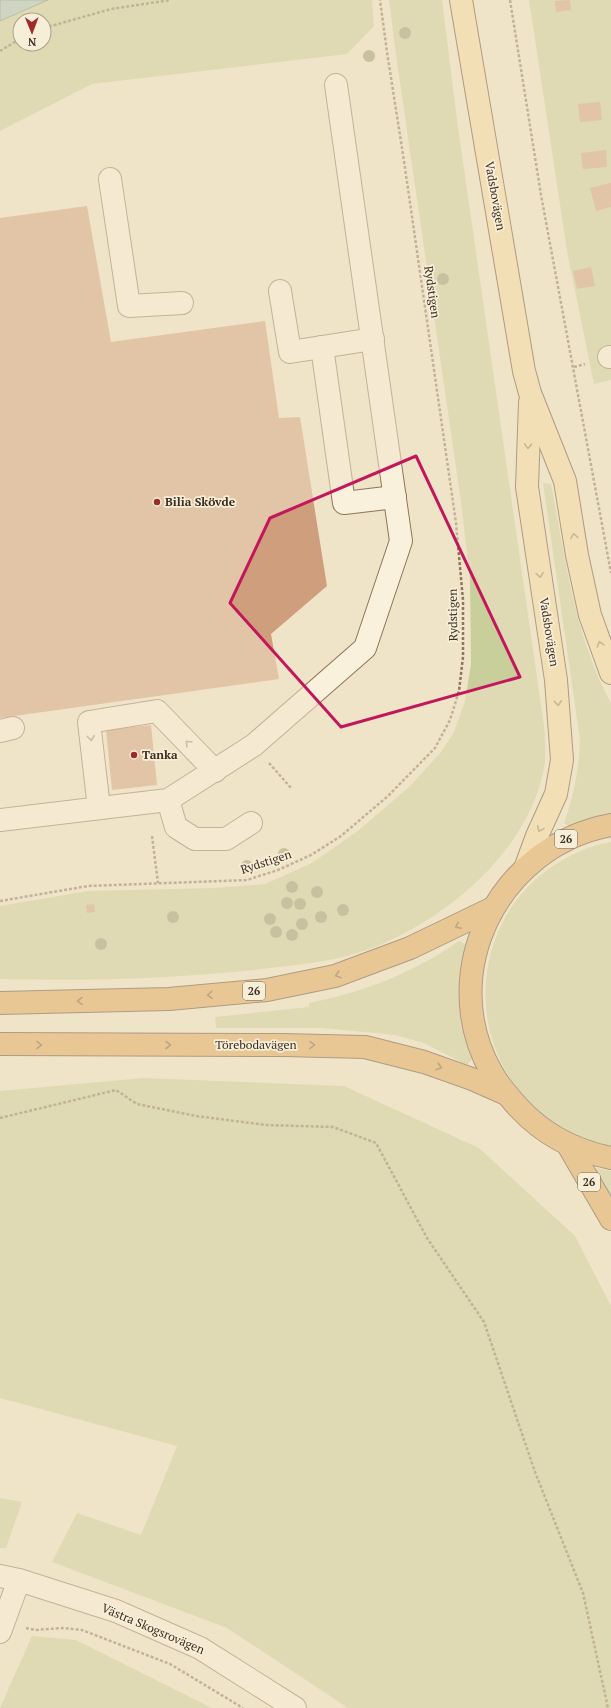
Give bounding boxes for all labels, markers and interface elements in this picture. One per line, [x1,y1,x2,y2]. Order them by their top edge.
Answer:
north arrow [12,12,52,52]
text: N [27,35,36,49]
street label: Vadsbovägen [482,160,509,232]
street label: Rydstigen [421,265,444,319]
one-way arrow [524,443,532,449]
place label: Bilia Skövde [165,494,236,509]
marker: Bilia Skövde [152,497,162,507]
one-way arrow [570,533,579,539]
one-way arrow [535,571,544,578]
street label: Rydstigen [445,589,460,641]
street label: Vadsbovägen [537,596,562,668]
one-way arrow [597,641,605,648]
one-way arrow [553,700,562,706]
one-way arrow [86,735,95,741]
one-way arrow [185,740,193,748]
place label: Tanka [142,747,178,762]
marker: Tanka [129,750,139,760]
one-way arrow [537,825,545,833]
road number: 26 [555,830,577,848]
street label: Rydstigen [238,846,293,877]
one-way arrow [455,921,463,928]
one-way arrow [335,970,342,978]
road number: 26 [243,982,265,1000]
one-way arrow [207,991,213,1000]
one-way arrow [77,997,83,1005]
street label: Törebodavägen [215,1037,297,1052]
one-way arrow [36,1041,42,1049]
one-way arrow [165,1041,171,1049]
one-way arrow [309,1041,315,1049]
one-way arrow [435,1063,442,1071]
road number: 26 [578,1173,600,1191]
street label: Västra Skogsrovägen [99,1600,207,1657]

